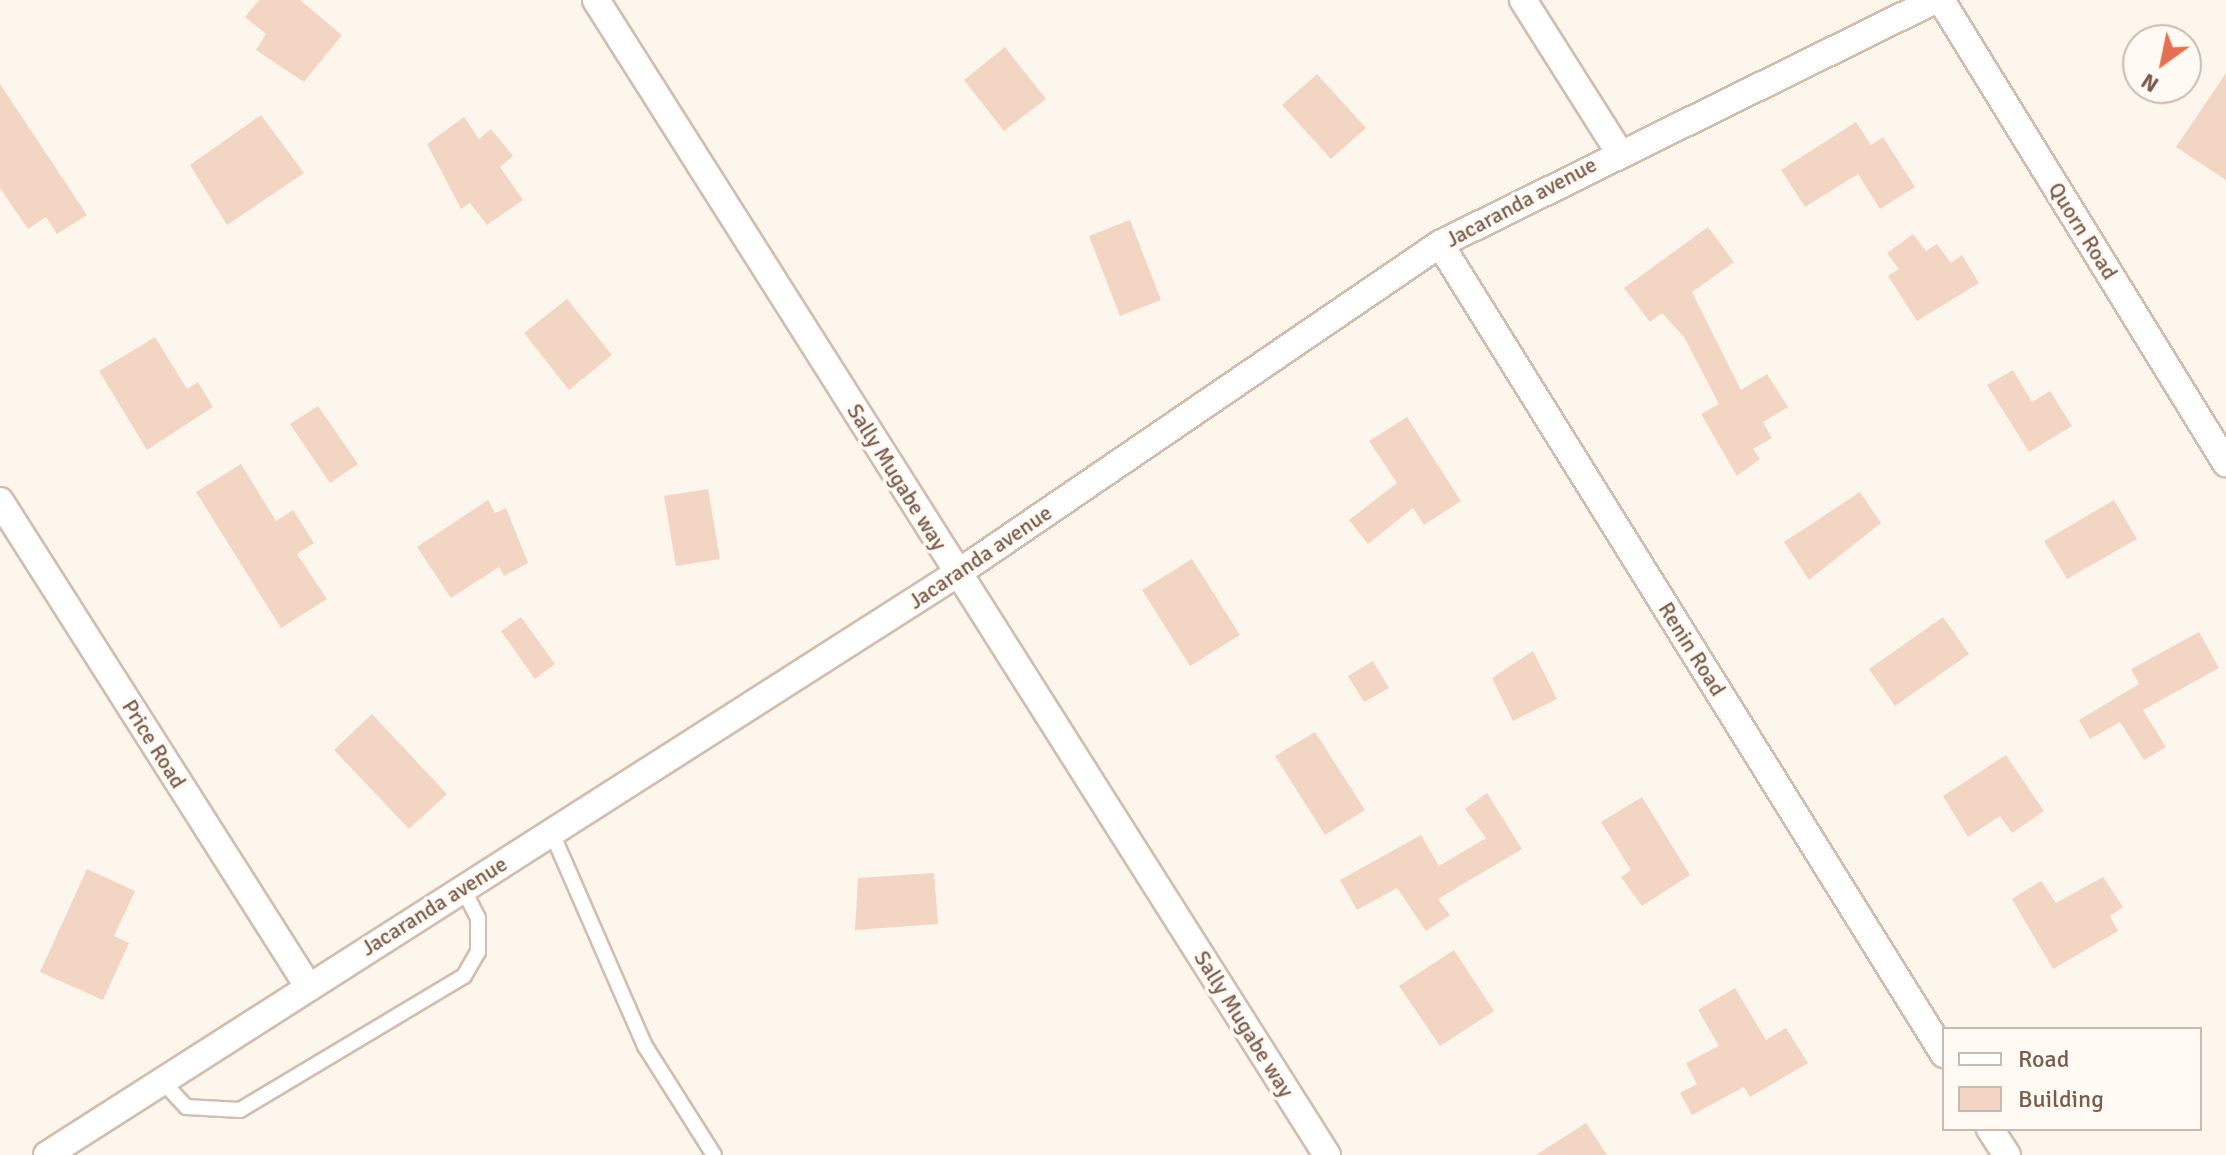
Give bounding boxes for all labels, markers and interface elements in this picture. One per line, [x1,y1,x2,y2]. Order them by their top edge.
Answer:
north arrow [2122,24,2202,104]
text: N [2136,67,2164,98]
street label: Jacaranda avenue [1441,151,1601,253]
street label: Quorn Road [2043,177,2123,285]
street label: Sally Mugabe way [841,399,953,555]
street label: Jacaranda avenue [903,499,1057,615]
street label: Renin Road [1653,597,1731,701]
street label: Price Road [116,695,192,793]
street label: Jacaranda avenue [356,851,512,961]
street label: Sally Mugabe way [1188,946,1300,1102]
legend [1942,1027,2202,1131]
text: Road [2018,1044,2069,1074]
text: Building [2018,1084,2104,1114]

